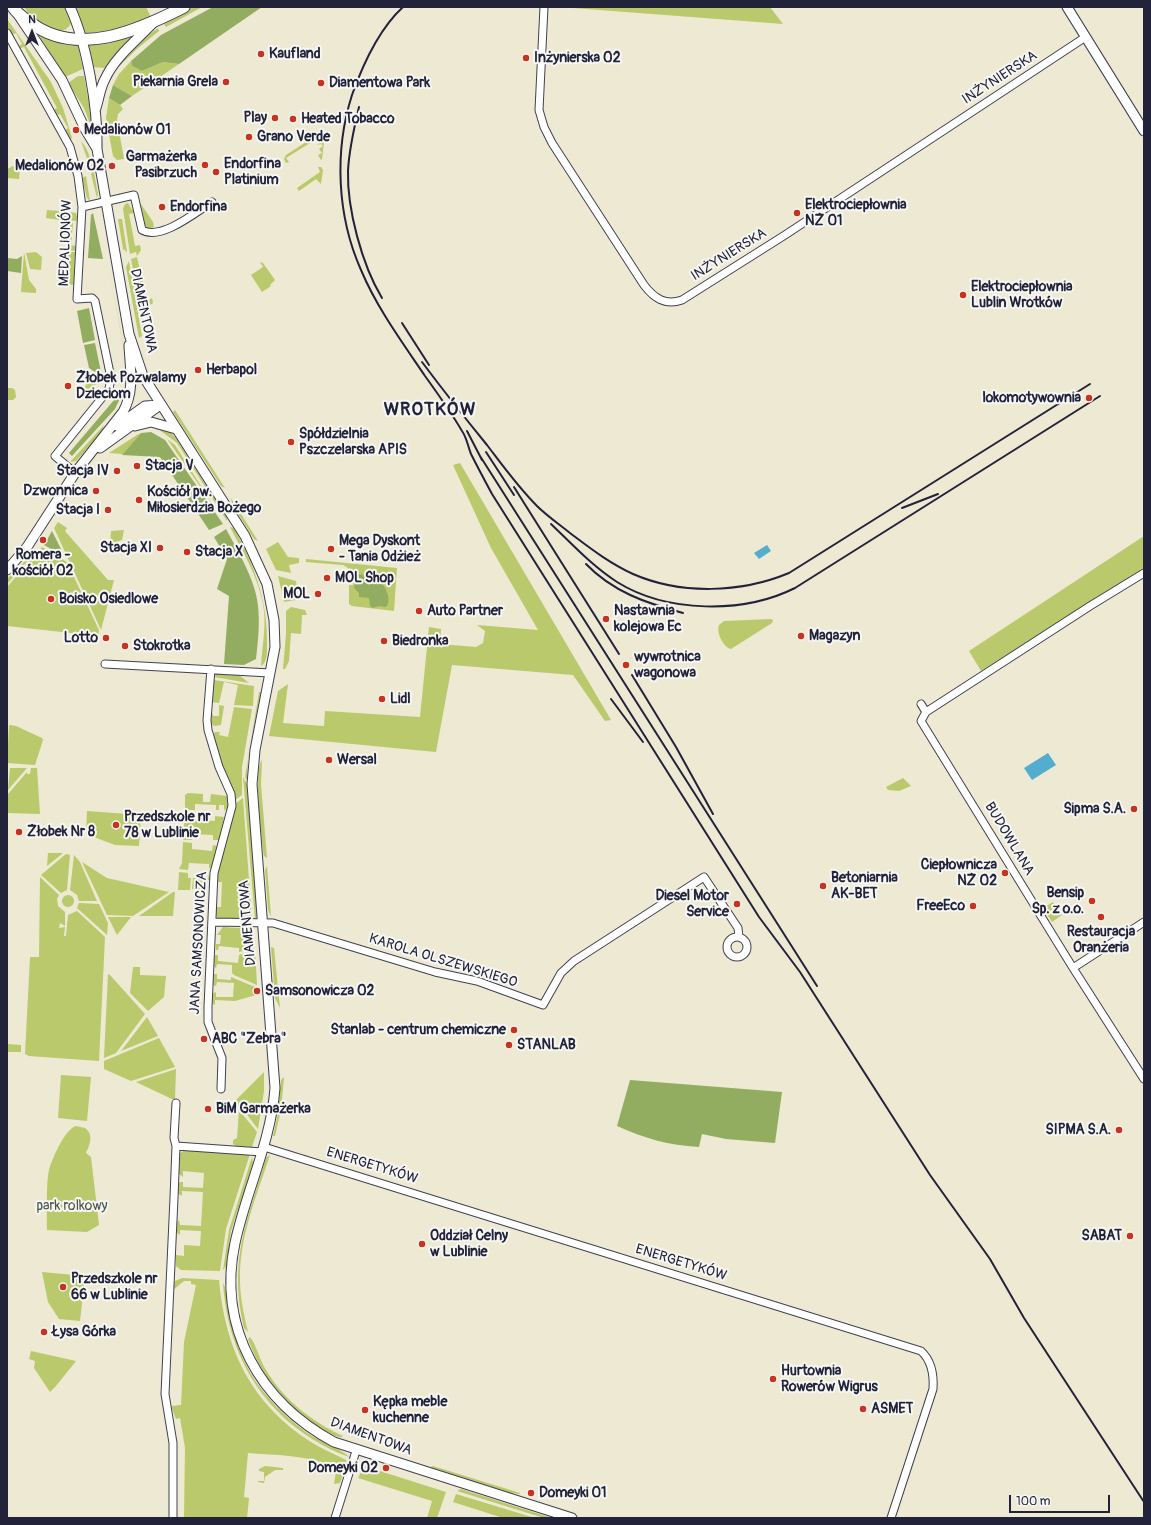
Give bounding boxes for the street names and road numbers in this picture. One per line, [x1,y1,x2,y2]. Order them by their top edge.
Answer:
street label: INŻYNIERSKA [959,48,1041,108]
street label: MEDALIONÓW [56,199,76,287]
street label: INŻYNIERSKA [688,225,770,285]
street label: DIAMENTOWA [126,267,160,355]
street label: BUDOWLANA [981,799,1037,879]
street label: JANA SAMSONOWICZA [187,871,211,1015]
street label: DIAMENTOWA [236,880,260,966]
street label: KAROLA OLSZEWSKIEGO [367,930,519,992]
street label: ENERGETYKÓW [324,1144,420,1188]
street label: ENERGETYKÓW [633,1241,729,1285]
street label: DIAMENTOWA [328,1414,414,1460]

